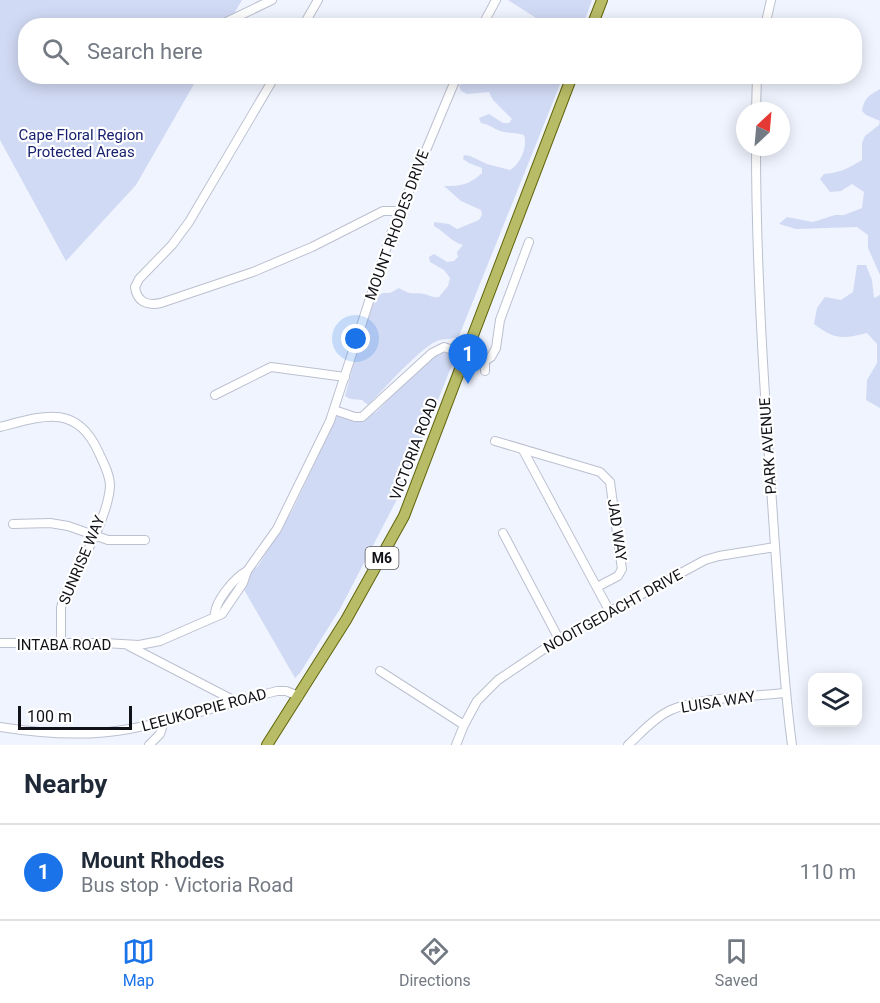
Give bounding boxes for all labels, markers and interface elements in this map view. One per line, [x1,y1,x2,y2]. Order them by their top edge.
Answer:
search box [18,18,862,84]
icon: search [39,35,72,68]
text: Search here [87,39,203,64]
north arrow [736,102,790,156]
park label: Cape Floral Region Protected Areas [19,126,143,161]
street label: MOUNT RHODES DRIVE [361,147,433,303]
your location [341,324,370,353]
pin: 1 [448,334,488,384]
street label: VICTORIA ROAD [386,395,442,503]
street label: PARK AVENUE [756,397,780,495]
street label: JAD WAY [604,498,630,562]
street label: SUNRISE WAY [55,513,109,607]
road number: M6 [366,547,398,569]
street label: NOOITGEDACHT DRIVE [540,565,686,657]
street label: INTABA ROAD [17,636,111,654]
map controls [808,673,862,727]
button: layers [808,673,862,727]
street label: LEEUKOPPIE ROAD [140,685,268,735]
street label: LUISA WAY [680,687,756,717]
scale bar [18,703,132,730]
text: 100 m [27,707,72,726]
text: Nearby [24,769,107,799]
text: Mount Rhodes [81,848,225,873]
text: 1 [38,860,49,884]
text: 110 m [800,860,856,884]
text: Bus stop · Victoria Road [81,873,293,897]
tab: Map [122,935,155,990]
tab: Directions [399,935,471,990]
tab: Saved [715,935,758,990]

